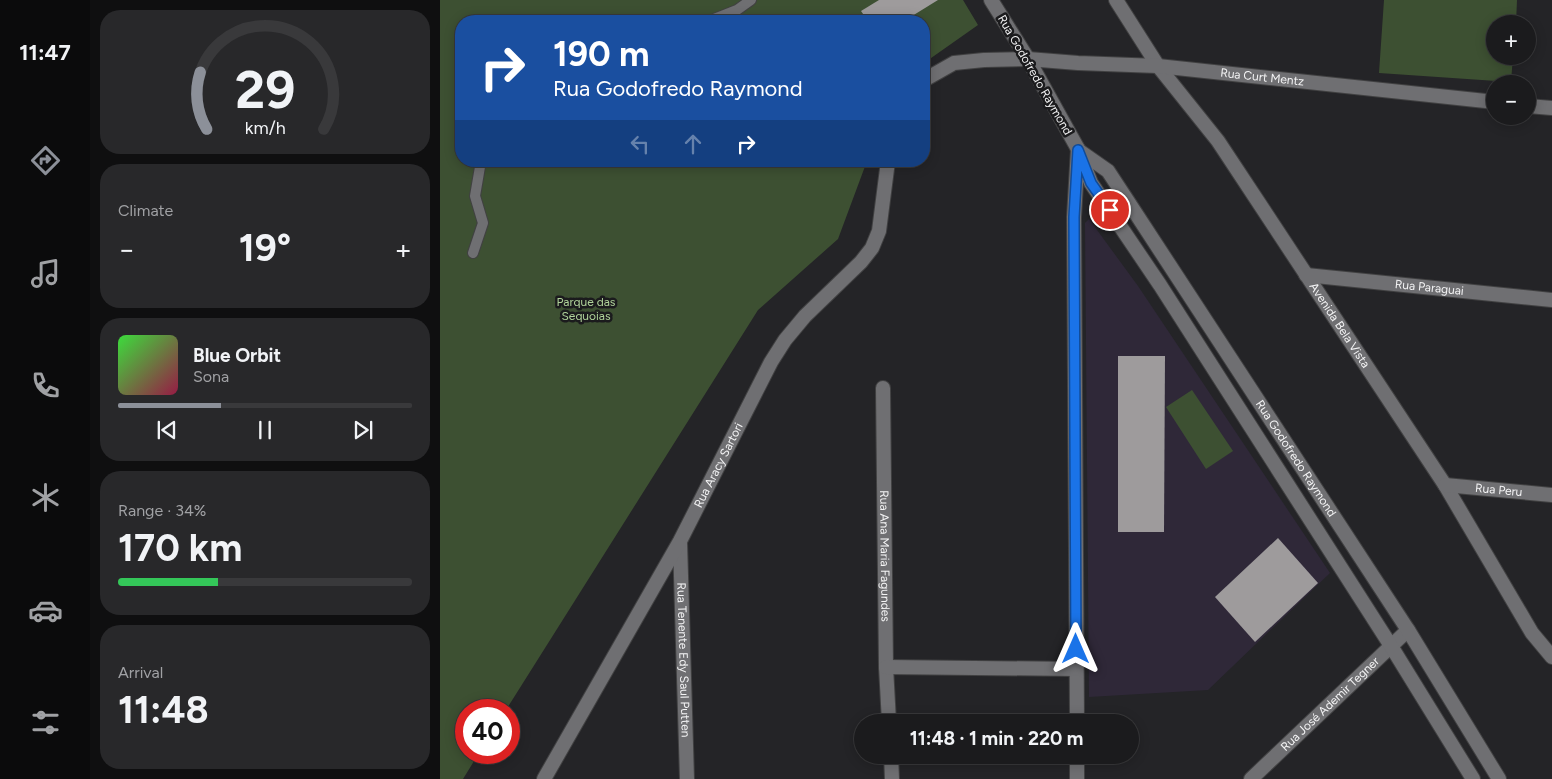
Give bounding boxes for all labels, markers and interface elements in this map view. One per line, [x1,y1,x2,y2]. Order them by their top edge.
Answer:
street label: Rua Godofredo Raymond [995,13,1075,137]
map controls [1486,15,1536,125]
button: + [1486,15,1536,65]
text: 190 m [553,33,650,75]
icon: right [470,35,535,100]
text: 11:47 [19,39,71,66]
text: 29 [235,59,295,121]
street label: Rua Curt Mentz [1220,66,1305,89]
text: Rua Godofredo Raymond [553,75,803,102]
button: − [1486,75,1536,125]
text: km/h [245,117,285,138]
icon: left [626,130,654,158]
icon: ahead [679,130,707,158]
icon: right [732,130,760,158]
icon: directions [28,143,63,178]
pin [1089,189,1131,231]
icon: arrive [1096,196,1124,224]
text: Climate [118,201,173,220]
text: 19° [239,225,291,271]
text: − [118,232,135,266]
text: + [395,232,412,266]
icon: music [28,256,63,291]
street label: Rua Paraguai [1394,277,1464,298]
street label: Avenida Bela Vista [1306,280,1373,371]
park label: Parque das Sequoias [557,295,616,323]
text: Blue Orbit [193,344,281,367]
text: Sona [193,367,229,386]
icon: phone [28,368,63,403]
street label: Rua Godofredo Raymond [1253,398,1339,519]
icon: previous [153,416,181,444]
icon: pause [251,416,279,444]
icon: next [349,416,377,444]
street label: Rua Aracy Sartori [691,421,746,510]
icon: climate [28,480,63,515]
street label: Rua Peru [1474,481,1523,499]
street label: Rua Ana Maria Fagundes [877,490,893,622]
text: Range · 34% [118,501,206,520]
text: 170 km [118,525,242,571]
street label: Rua Tenente Edy Saul Putten [674,582,693,738]
icon: car [28,593,63,628]
position arrow [1049,622,1101,674]
street label: Rua José Ademir Tegner [1278,654,1382,754]
text: Arrival [118,663,163,682]
text: 11:48 [118,687,209,733]
speed limit sign: 40 [455,699,520,764]
icon: filters [28,705,63,740]
text: 11:48 · 1 min · 220 m [910,727,1083,750]

